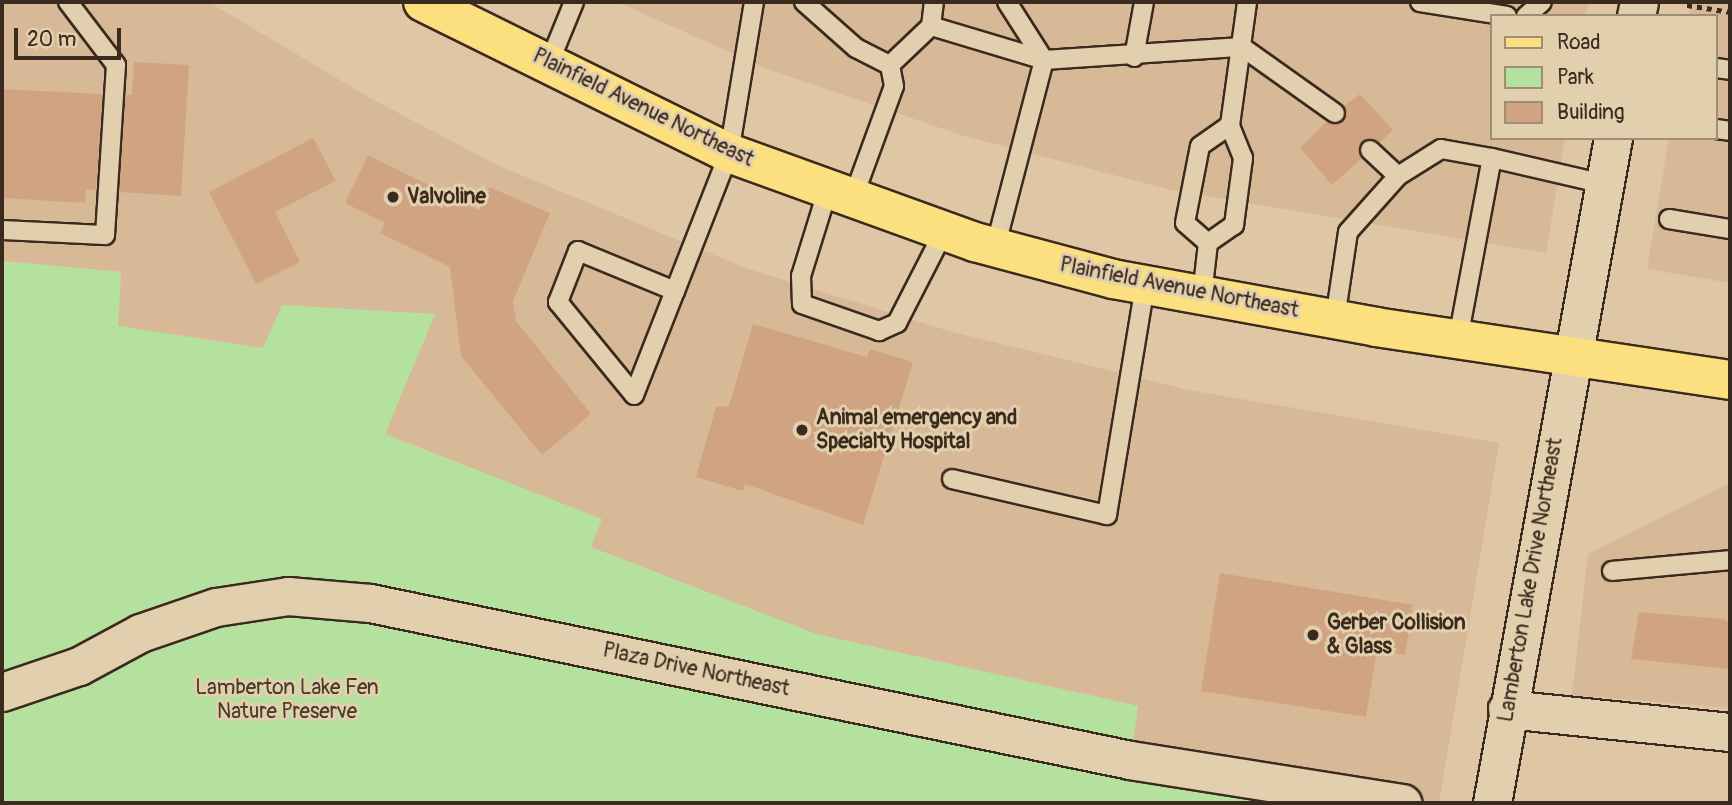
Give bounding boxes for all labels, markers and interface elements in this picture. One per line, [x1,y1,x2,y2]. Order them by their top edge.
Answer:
scale bar [18,14,124,58]
legend [1490,14,1718,140]
text: 20 m [27,26,76,53]
text: Road [1557,29,1601,56]
street label: Plainfield Avenue Northeast [528,44,758,172]
text: Park [1557,64,1594,91]
text: Building [1557,99,1624,126]
place label: Valvoline [407,184,486,210]
marker: Valvoline [385,189,401,205]
street label: Plainfield Avenue Northeast [1058,252,1300,324]
place label: Animal emergency and Specialty Hospital [816,405,1017,455]
marker: Animal emergency and Specialty Hospital [794,422,810,438]
street label: Lamberton Lake Drive Northeast [1494,436,1568,724]
place label: Gerber Collision & Glass [1327,610,1466,660]
marker: Gerber Collision & Glass [1305,627,1321,643]
street label: Plaza Drive Northeast [600,638,792,702]
park label: Lamberton Lake Fen Nature Preserve [195,675,379,725]

